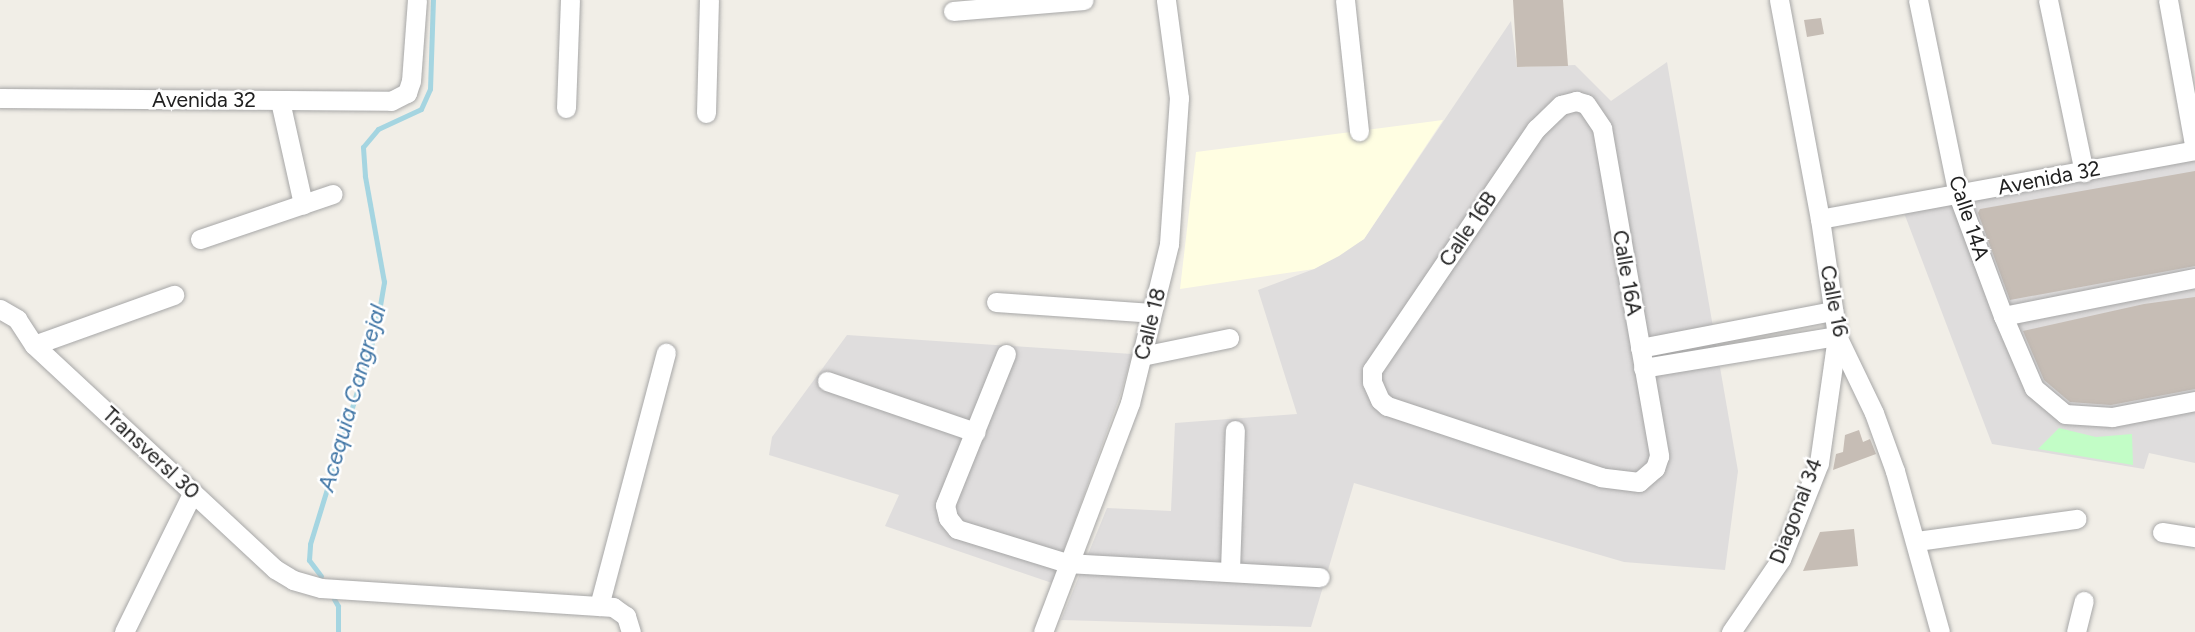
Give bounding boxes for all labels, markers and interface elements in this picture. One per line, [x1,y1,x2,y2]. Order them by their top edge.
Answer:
street label: Avenida 32 [152,87,256,113]
street label: Avenida 32 [1996,156,2102,200]
street label: Calle 14A [1943,172,1995,264]
street label: Calle 16B [1434,187,1502,271]
street label: Calle 16A [1607,228,1647,318]
street label: Calle 16 [1815,263,1853,339]
street label: Calle 18 [1129,285,1171,363]
water label: Acequia Cangrejal [312,301,392,495]
street label: Transversl 30 [97,402,205,504]
street label: Diagonal 34 [1764,455,1828,567]

